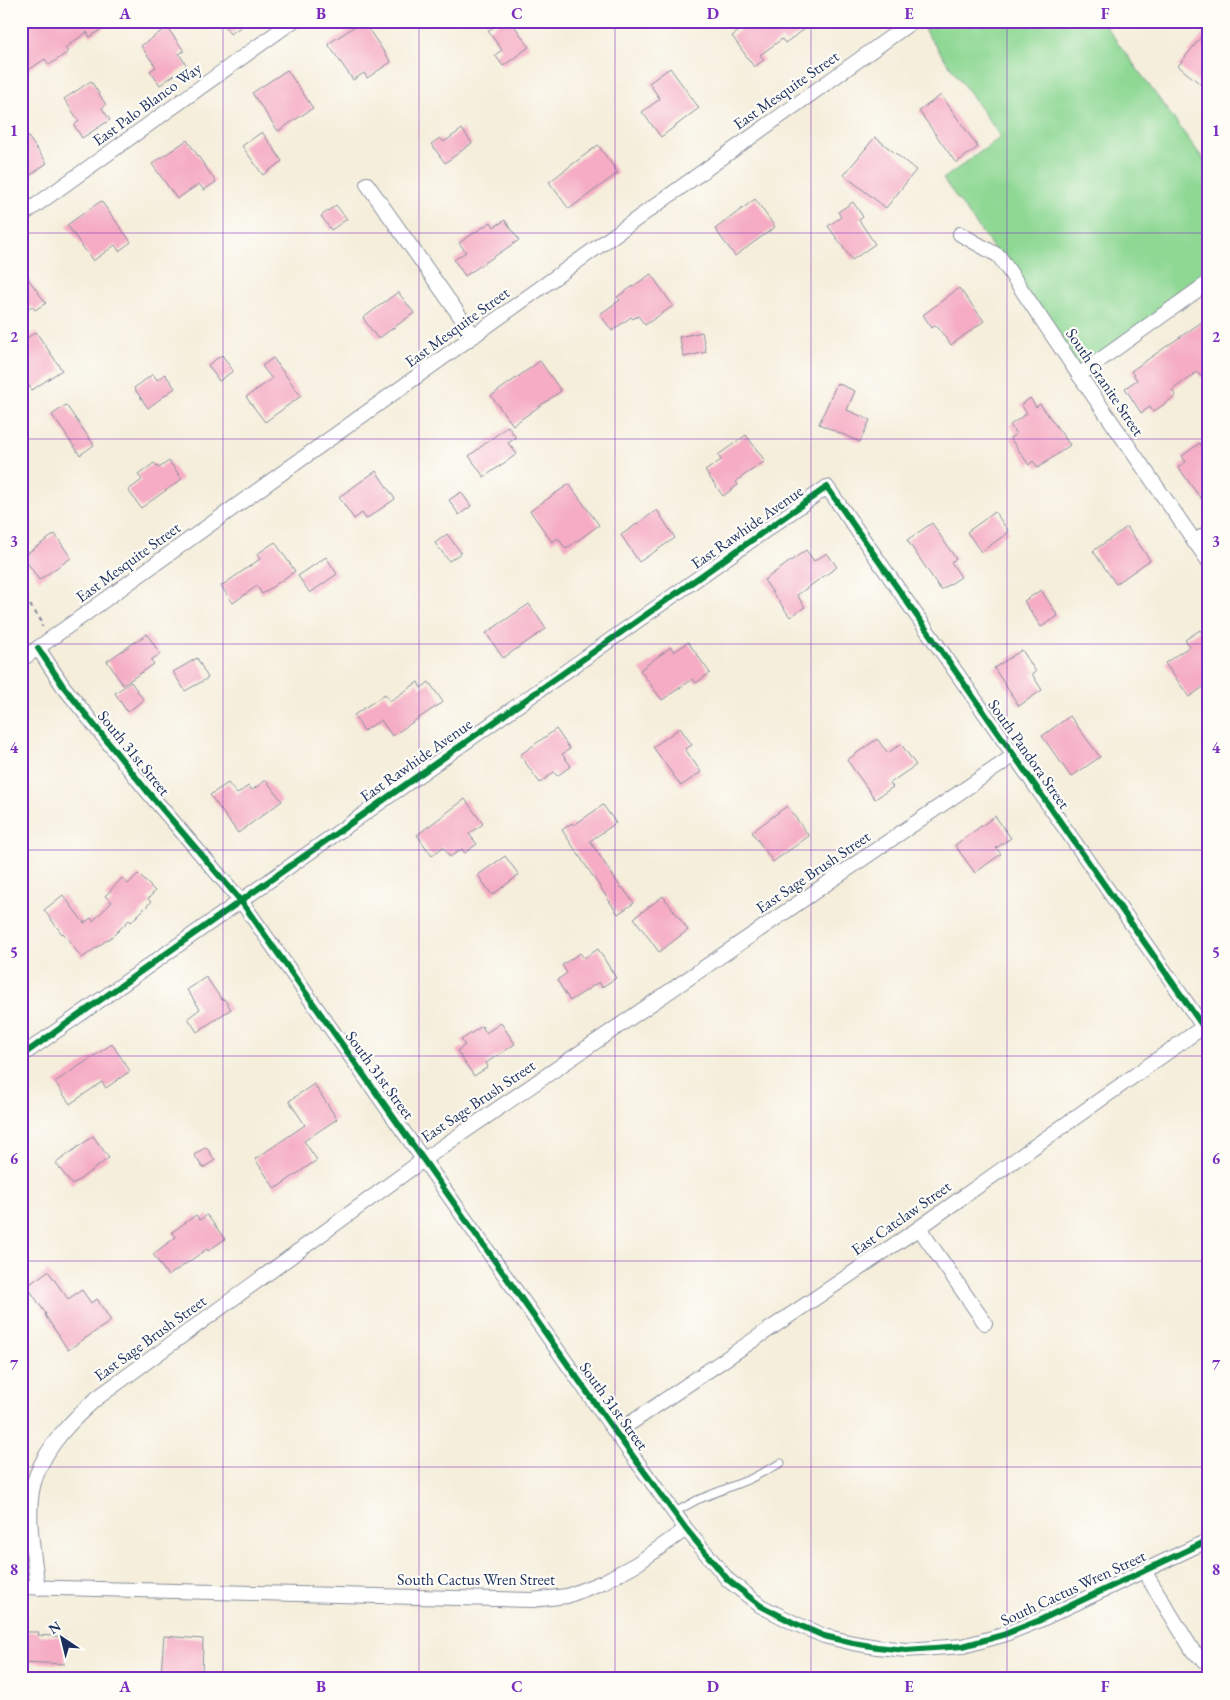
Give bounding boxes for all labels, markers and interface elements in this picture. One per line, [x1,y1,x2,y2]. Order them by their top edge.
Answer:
text: A [118,3,131,24]
text: B [316,3,326,24]
text: C [511,3,523,24]
text: D [707,3,719,24]
text: E [904,3,914,24]
text: F [1101,3,1110,24]
street label: East Mesquite Street [729,46,843,134]
street label: East Palo Blanco Way [88,57,206,151]
text: 1 [10,120,18,141]
text: 1 [1212,120,1220,141]
street label: East Mesquite Street [401,282,513,372]
street label: South Granite Street [1061,324,1149,440]
text: 2 [10,326,19,347]
text: 2 [1212,326,1221,347]
street label: East Rawhide Avenue [687,480,807,574]
street label: East Mesquite Street [72,517,184,607]
text: 3 [10,531,18,552]
text: 3 [1212,531,1220,552]
street label: South Pandora Street [983,695,1075,813]
street label: South 31st Street [93,706,175,800]
street label: East Rawhide Avenue [356,713,476,807]
text: 4 [10,737,19,758]
text: 4 [1212,737,1221,758]
street label: East Sage Brush Street [752,826,874,918]
text: 5 [10,942,18,963]
text: 5 [1212,942,1220,963]
street label: South 31st Street [341,1027,419,1123]
street label: East Sage Brush Street [417,1055,539,1147]
text: 6 [10,1148,19,1169]
text: 6 [1212,1148,1221,1169]
street label: East Catclaw Street [847,1176,955,1260]
street label: East Sage Brush Street [90,1290,210,1386]
text: 7 [10,1354,19,1375]
text: 7 [1212,1354,1221,1375]
street label: South 31st Street [575,1358,653,1454]
street label: South Cactus Wren Street [997,1545,1149,1631]
text: 8 [10,1559,18,1580]
text: 8 [1212,1559,1220,1580]
street label: South Cactus Wren Street [397,1569,555,1590]
north arrow [38,1612,88,1662]
text: N [45,1616,65,1638]
text: A [118,1676,131,1697]
text: B [316,1676,326,1697]
text: C [511,1676,523,1697]
text: D [707,1676,719,1697]
text: E [904,1676,914,1697]
text: F [1101,1676,1110,1697]

